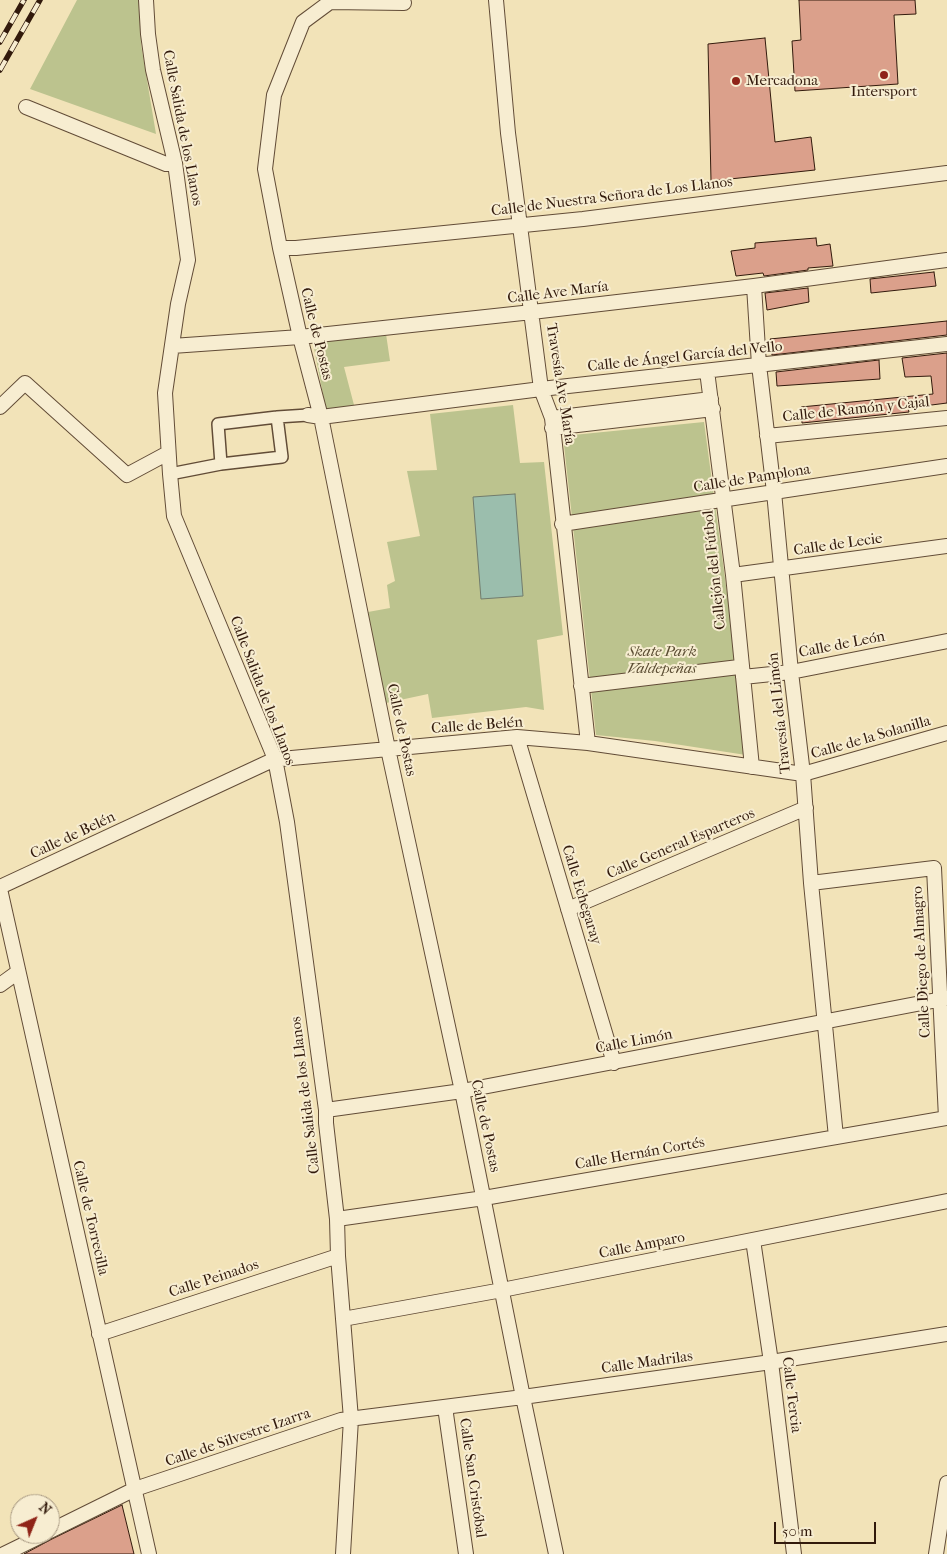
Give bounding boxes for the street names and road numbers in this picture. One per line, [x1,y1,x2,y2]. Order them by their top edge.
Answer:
street label: Calle Salida de los Llanos [158,49,206,207]
street label: Calle de Nuestra Señora de Los Llanos [490,173,734,221]
street label: Calle Ave María [507,278,609,308]
street label: Calle de Postas [296,286,336,382]
street label: Travesía Ave María [542,322,578,446]
street label: Calle de Ángel García del Vello [587,338,783,376]
street label: Calle de Ramón y Cajal [782,393,930,427]
street label: Calle de Pamplona [692,461,812,497]
street label: Callejón del Fútbol [700,509,730,631]
street label: Calle de Lecie [792,530,884,560]
street label: Calle Salida de los Llanos [225,614,299,768]
street label: Calle de León [797,628,887,662]
street label: Travesía del Limón [765,651,795,775]
street label: Calle de Postas [382,682,420,778]
street label: Calle de la Solanilla [809,712,933,764]
street label: Calle de Belén [431,714,523,738]
street label: Calle General Esparteros [604,805,758,883]
street label: Calle de Belén [28,808,118,864]
street label: Calle Echegaray [557,843,605,947]
street label: Calle Diego de Almagro [909,886,935,1038]
street label: Calle Salida de los Llanos [287,1015,325,1175]
street label: Calle Limón [594,1026,674,1058]
street label: Calle de Postas [466,1078,504,1174]
street label: Calle Hernán Cortés [574,1134,706,1174]
street label: Calle de Torrecilla [68,1159,112,1277]
street label: Calle Amparo [598,1229,686,1263]
street label: Calle Peinados [167,1256,261,1302]
street label: Calle Madrilas [600,1348,694,1378]
street label: Calle Tercia [777,1356,805,1434]
street label: Calle de Silvestre Izarra [163,1405,313,1471]
street label: Calle San Cristóbal [455,1417,489,1539]

